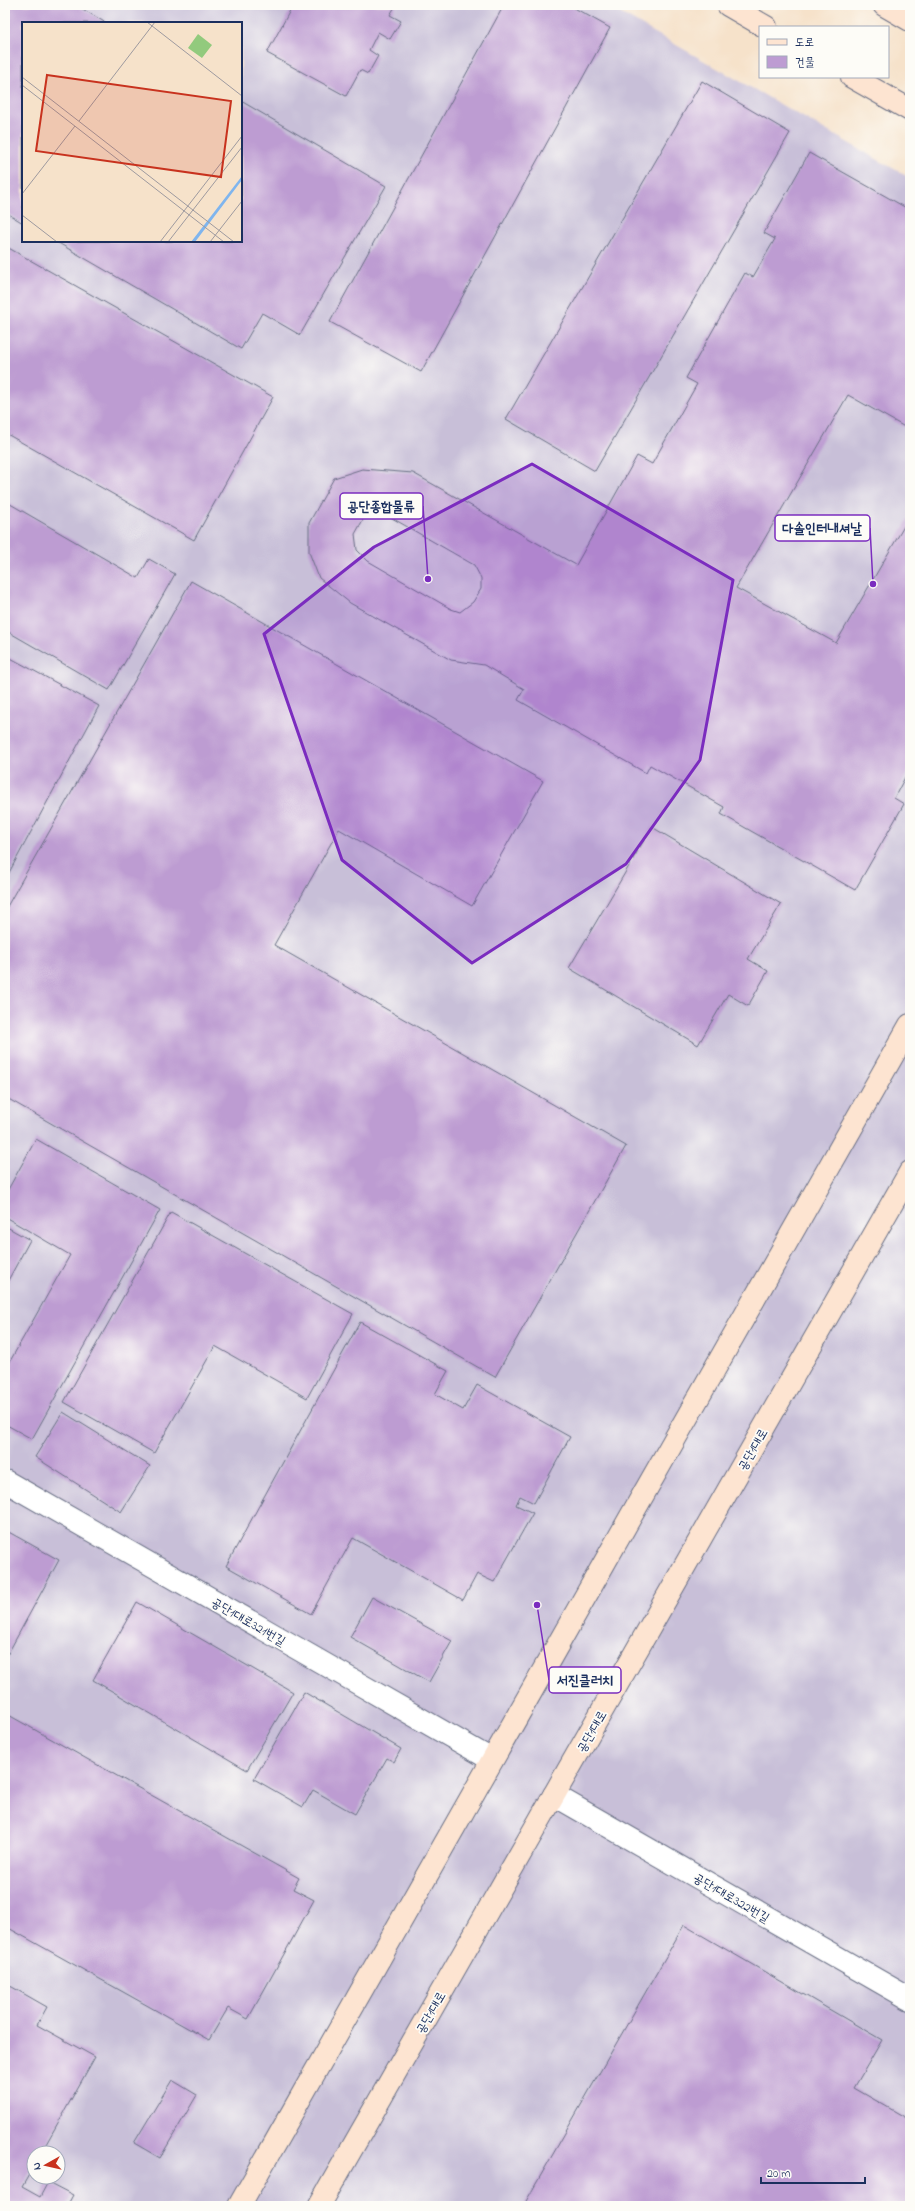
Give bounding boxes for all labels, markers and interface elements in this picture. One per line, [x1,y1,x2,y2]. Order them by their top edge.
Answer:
inset map [22,22,242,242]
legend [759,26,889,78]
text: 도로 [795,34,814,52]
text: 건물 [795,54,815,72]
callout: 공단종합물류 [340,493,423,519]
text: 공단종합물류 [347,497,415,518]
callout: 다솔인터내셔날 [775,515,870,541]
text: 다솔인터내셔날 [782,519,862,540]
street label: 공단1대로 [734,1425,773,1474]
street label: 공단1대로321번길 [208,1593,289,1651]
callout: 서진클러치 [549,1667,621,1693]
text: 서진클러치 [557,1671,613,1692]
street label: 공단1대로 [573,1707,612,1756]
street label: 공단1대로322번길 [690,1869,773,1928]
street label: 공단1대로 [412,1988,451,2037]
north arrow [26,2145,66,2185]
scale bar [761,2159,865,2185]
text: N [29,2161,46,2171]
text: 20 m [767,2165,790,2183]

